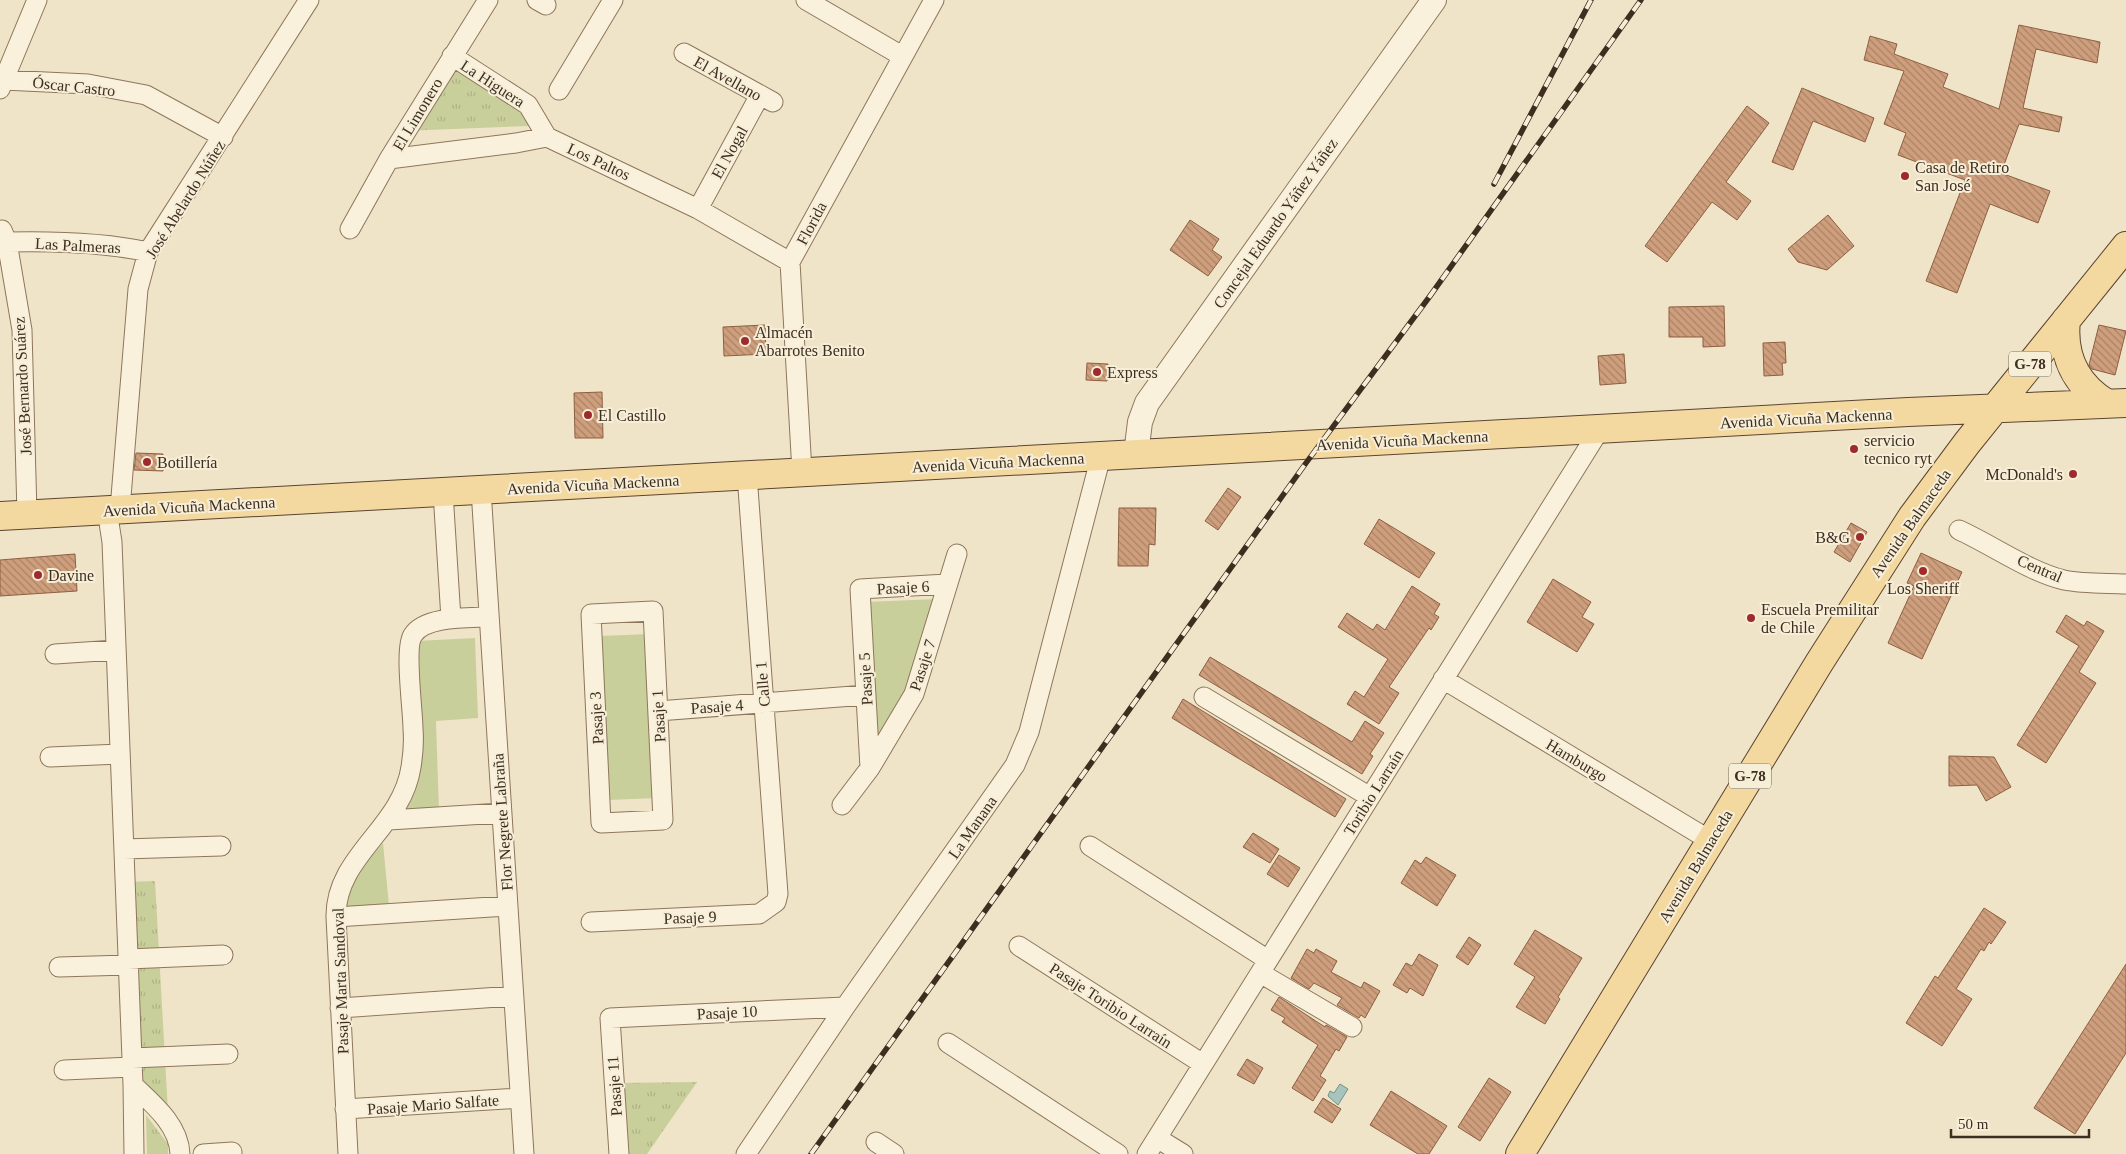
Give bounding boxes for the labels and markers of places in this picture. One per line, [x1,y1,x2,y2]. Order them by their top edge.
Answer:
place label: Casa de Retiro San José [1915,159,2009,194]
marker: Casa de Retiro San José [1899,170,1911,182]
place label: Almacén Abarrotes Benito [755,324,865,359]
marker: Almacén Abarrotes Benito [739,335,751,347]
place label: Express [1107,364,1158,382]
marker: Express [1091,366,1103,378]
place label: El Castillo [598,407,666,424]
marker: El Castillo [582,409,594,421]
place label: servicio tecnico ryt [1864,432,1933,468]
marker: servicio tecnico ryt [1848,443,1860,455]
place label: Botillería [157,454,217,471]
marker: Botillería [141,456,153,468]
place label: McDonald's [1985,466,2063,483]
marker: McDonald's [2067,468,2079,480]
place label: B&G [1815,529,1850,546]
marker: B&G [1854,531,1866,543]
marker: Los Sheriff [1917,565,1929,577]
place label: Davine [48,567,94,584]
marker: Davine [32,569,44,581]
place label: Los Sheriff [1887,580,1960,597]
place label: Escuela Premilitar de Chile [1761,601,1879,636]
marker: Escuela Premilitar de Chile [1745,612,1757,624]

